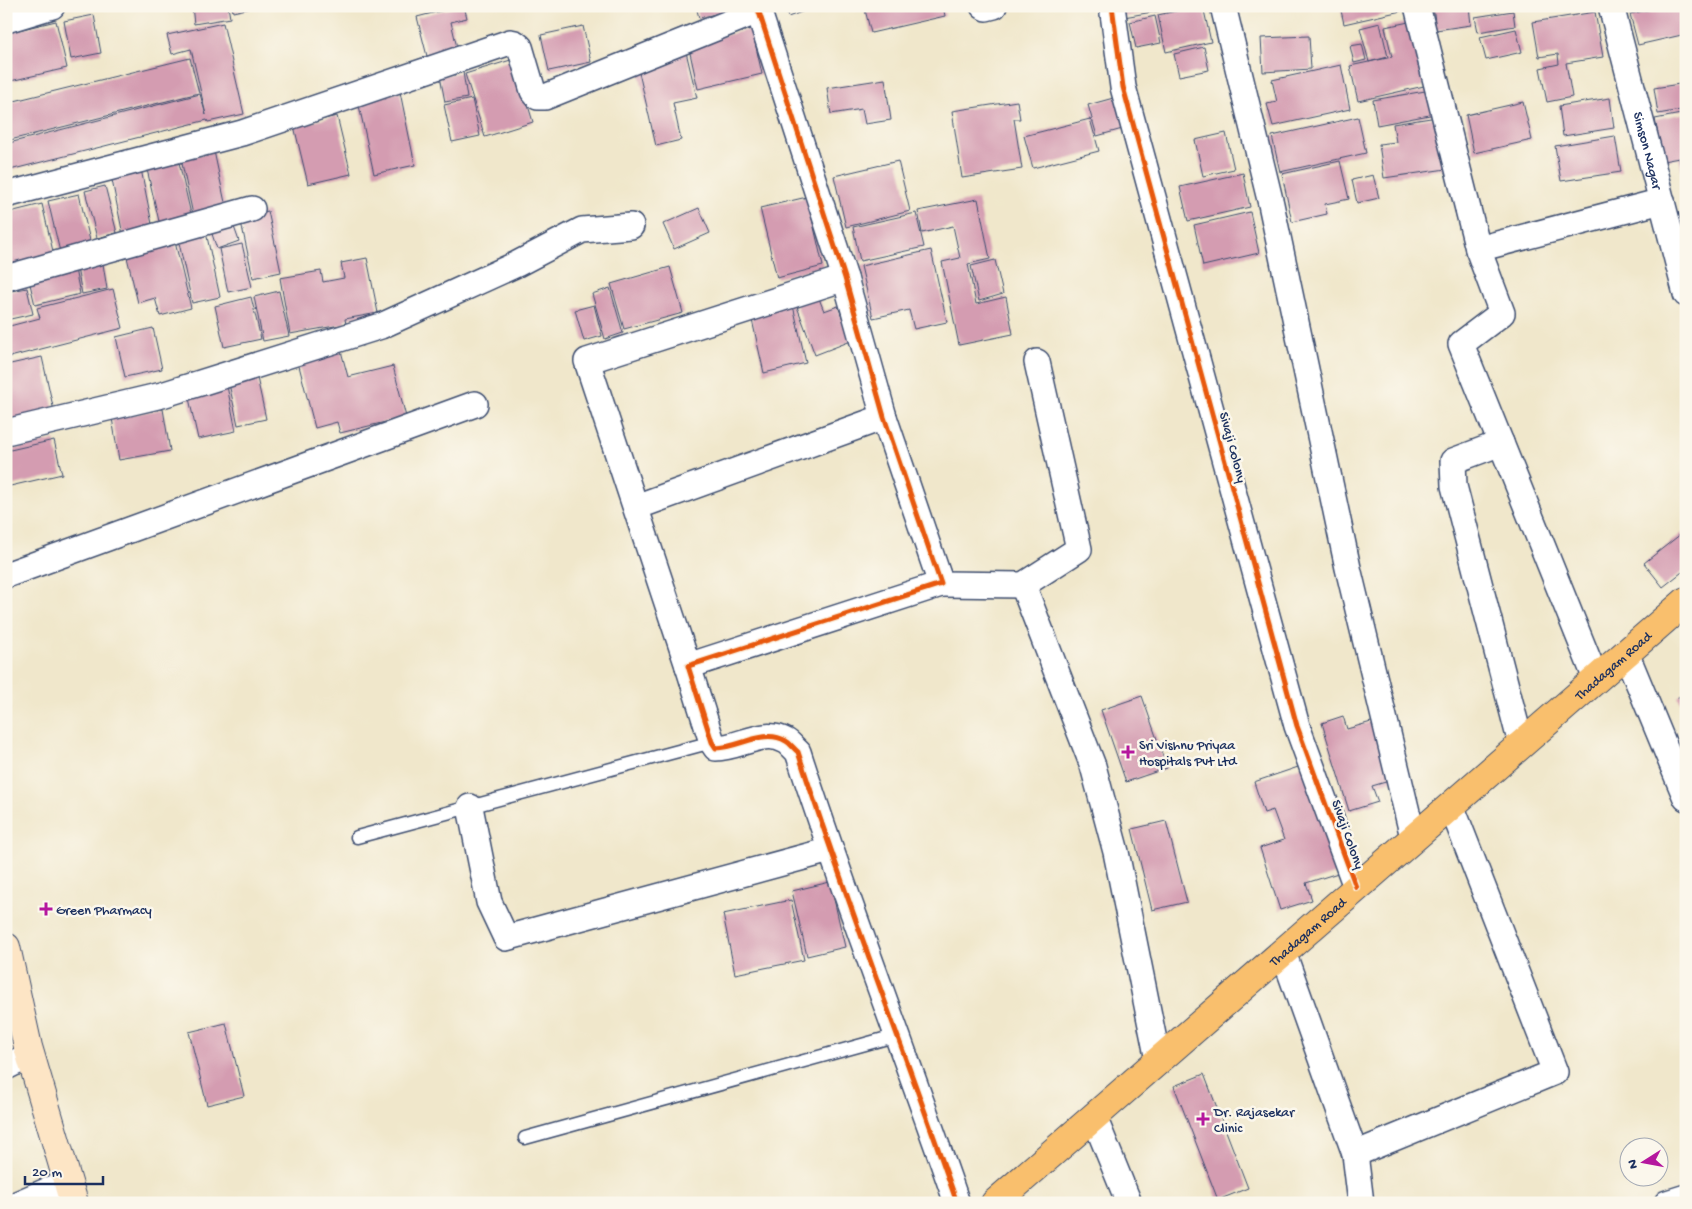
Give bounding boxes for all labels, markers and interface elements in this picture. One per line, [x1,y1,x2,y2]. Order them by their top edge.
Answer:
street label: Simson Nagar [1628,110,1665,192]
street label: Sivaji Colony [1214,410,1249,485]
street label: Thadagam Road [1572,628,1657,706]
place label: Sri Vishnu Priyaa Hospitals Pvt Ltd [1139,738,1238,771]
marker: Sri Vishnu Priyaa Hospitals Pvt Ltd [1121,745,1135,759]
street label: Sivaji Colony [1326,798,1367,872]
street label: Thadagam Road [1266,894,1352,972]
marker: Green Pharmacy [40,903,52,915]
place label: Green Pharmacy [56,903,152,920]
place label: Dr. Rajasekar Clinic [1213,1105,1295,1138]
marker: Dr. Rajasekar Clinic [1196,1112,1210,1126]
north arrow [1620,1136,1670,1186]
scale bar [25,1154,102,1186]
text: N [1624,1158,1643,1170]
text: 20 m [32,1164,62,1182]

